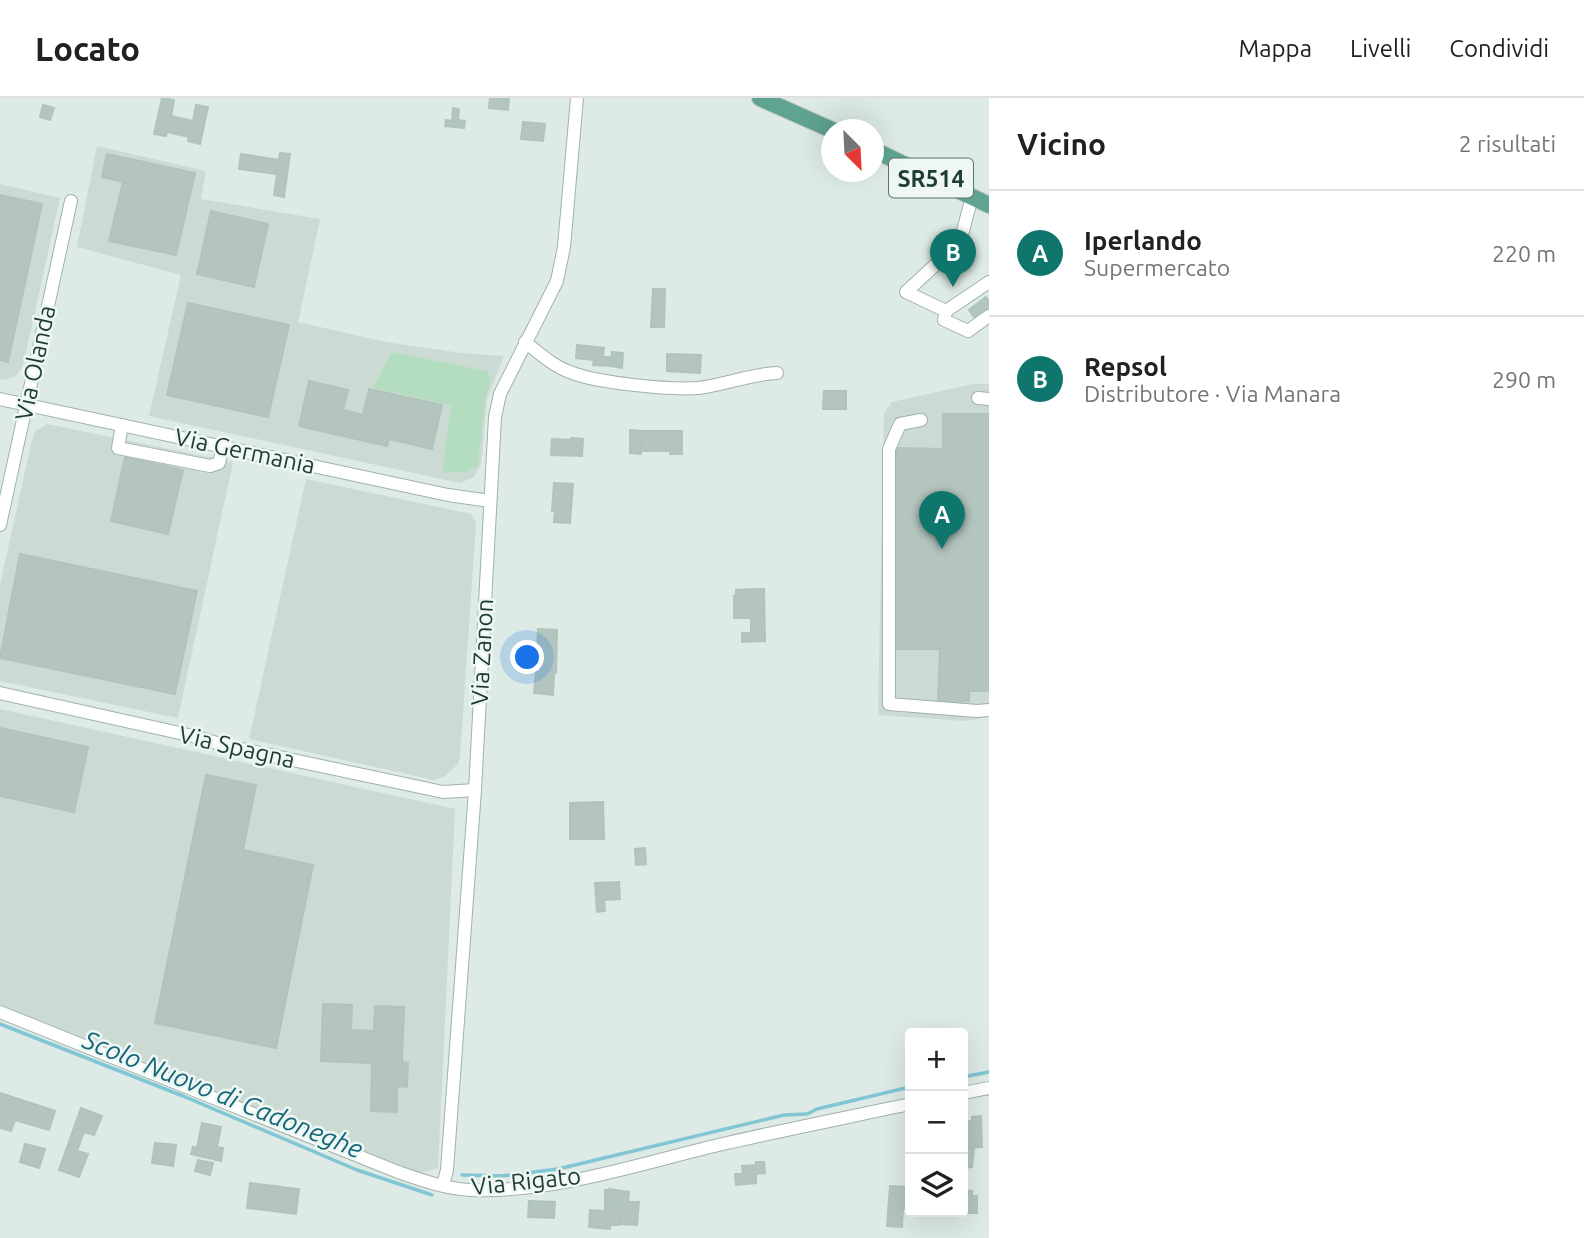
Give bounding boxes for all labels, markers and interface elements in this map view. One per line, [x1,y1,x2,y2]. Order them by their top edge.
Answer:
text: Locato [35,30,140,67]
text: Mappa [1238,35,1312,62]
text: Livelli [1350,35,1411,62]
text: Condividi [1449,35,1549,62]
north arrow [821,119,884,182]
text: Vicino [1017,127,1106,161]
text: 2 risultati [1459,131,1556,156]
road number: SR514 [889,158,973,198]
text: Iperlando [1084,226,1202,255]
pin: B [930,229,976,287]
text: A [1032,241,1048,266]
text: 220 m [1492,241,1556,266]
text: Supermercato [1084,255,1230,280]
street label: Via Olanda [10,303,60,423]
text: Repsol [1084,352,1167,381]
text: B [1032,367,1048,392]
text: 290 m [1492,367,1556,392]
text: Distributore · Via Manara [1084,381,1341,406]
street label: Via Germania [172,423,318,479]
pin: A [919,491,965,549]
street label: Via Zanon [466,598,498,706]
your location [510,640,544,674]
street label: Via Spagna [176,721,298,773]
water label: Scolo Nuovo di Cadoneghe [78,1024,367,1163]
map controls [905,1028,968,1217]
button: + [905,1028,968,1091]
button: − [905,1091,968,1154]
button: layers [905,1154,968,1217]
street label: Via Rigato [470,1162,582,1200]

